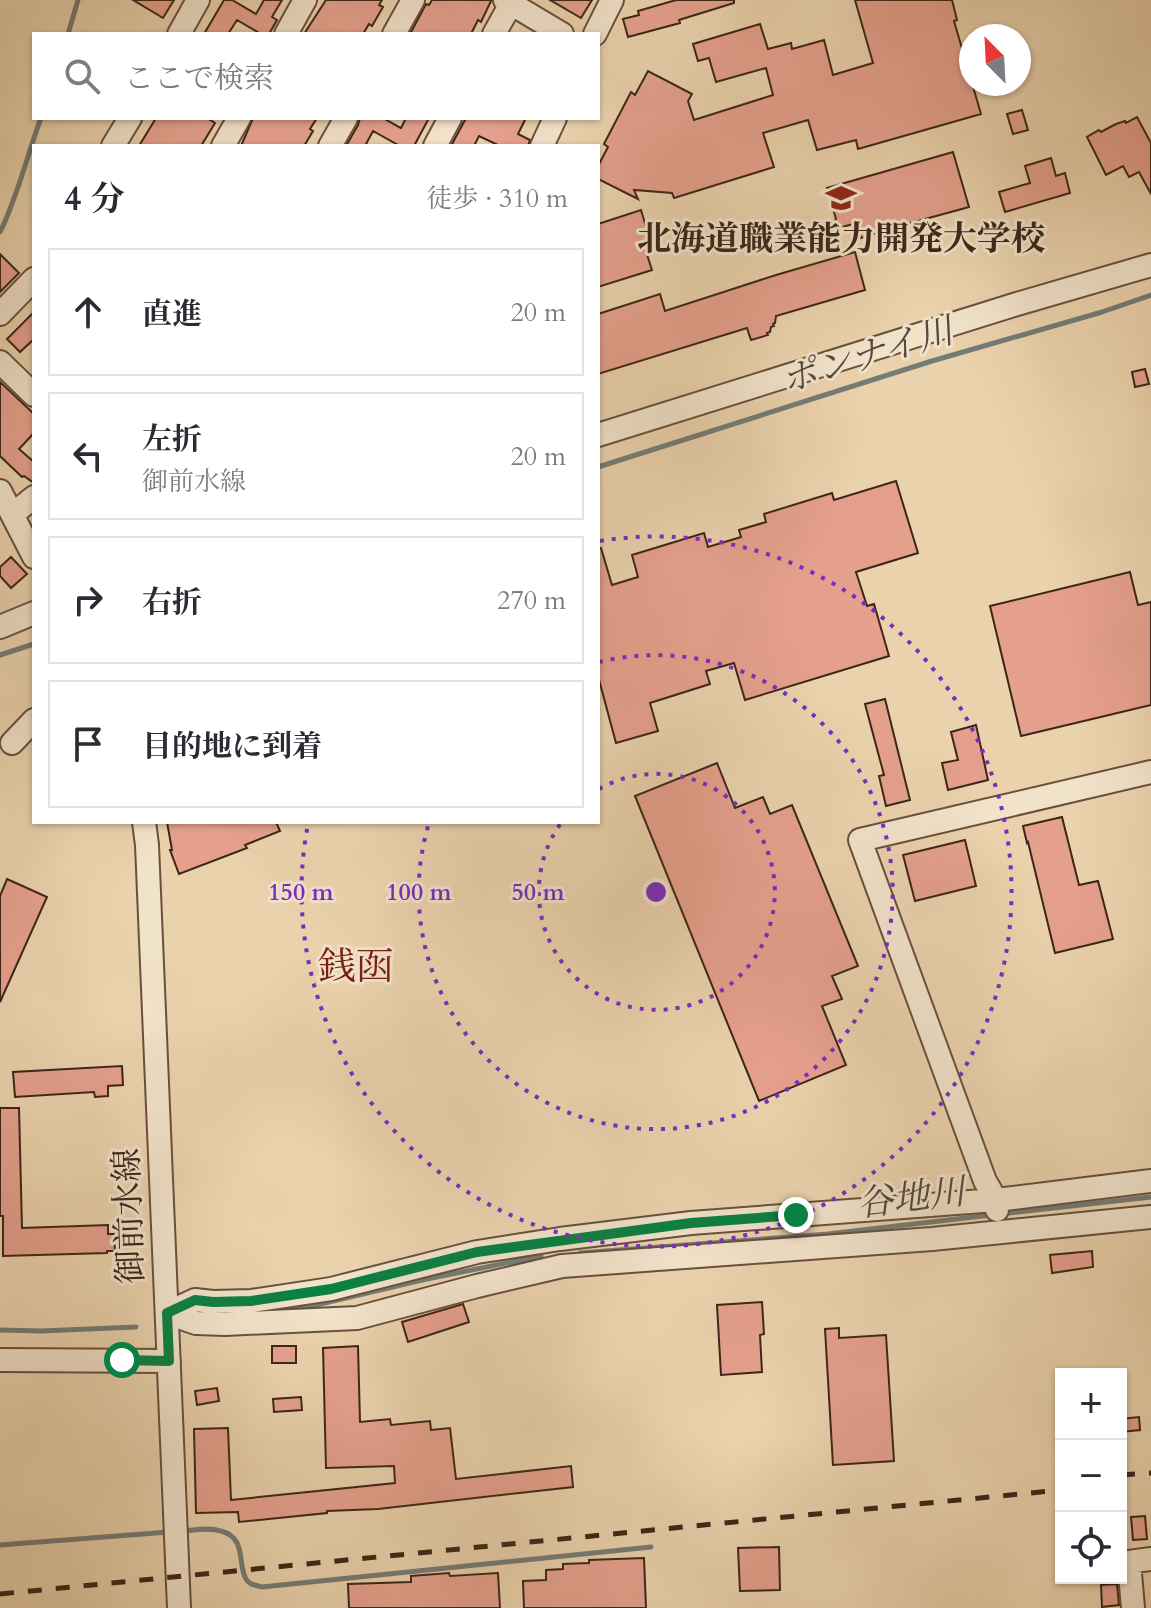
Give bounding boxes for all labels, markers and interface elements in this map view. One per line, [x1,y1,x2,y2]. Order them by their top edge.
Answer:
north arrow [959,24,1031,96]
search box [32,32,600,120]
icon: search [60,54,104,98]
text: ここで検索 [124,58,274,99]
text: 4 分 [64,176,125,222]
text: 徒歩 · 310 m [427,181,568,216]
school or university icon: 北海道職業能力開発大学校 [824,181,858,215]
place label: 北海道職業能力開発大学校 [637,216,1045,262]
icon: ahead [66,290,110,334]
text: 直進 [142,294,202,335]
text: 20 m [510,295,566,330]
water label: ポンナイ川 [775,305,963,405]
text: 左折 [142,419,202,460]
icon: left [66,434,110,478]
text: 20 m [510,439,566,474]
text: 御前水線 [142,464,246,499]
icon: right [66,578,110,622]
text: 右折 [142,582,202,623]
text: 270 m [497,583,566,618]
icon: arrive [66,722,110,766]
text: 目的地に到着 [142,726,322,767]
text: 150 m [268,876,335,909]
text: 100 m [386,876,453,909]
text: 50 m [511,876,565,909]
centre of rings [642,878,670,906]
district label: 銭函 [318,941,394,993]
street label: 御前水線 [104,1147,154,1285]
water label: 谷地川 [854,1167,972,1229]
route end [778,1197,814,1233]
route start [104,1342,140,1378]
map controls [1055,1368,1127,1584]
button: + [1055,1368,1127,1440]
button: − [1055,1440,1127,1512]
button: locate [1055,1512,1127,1584]

